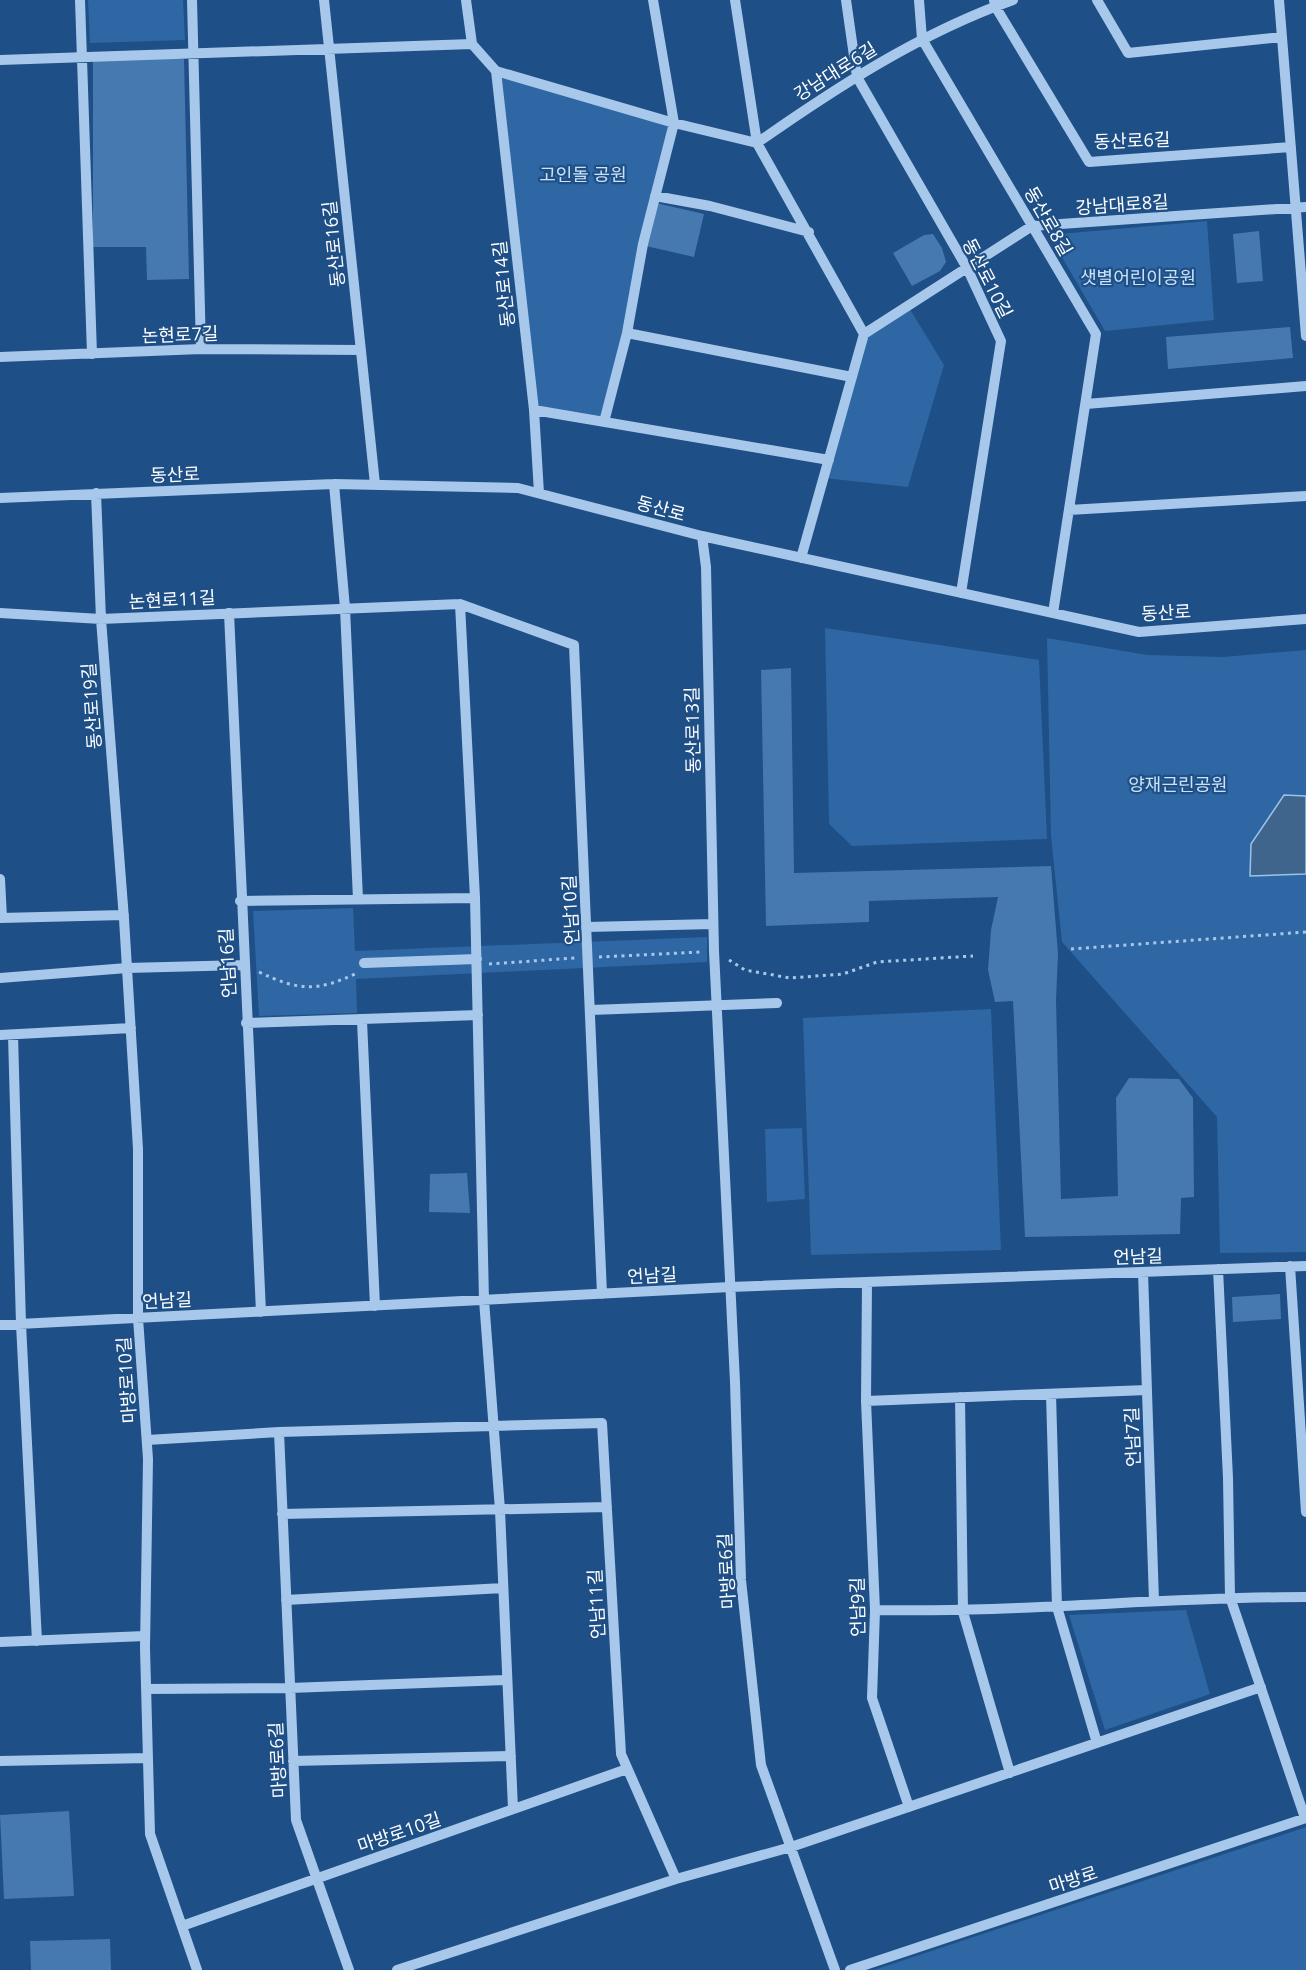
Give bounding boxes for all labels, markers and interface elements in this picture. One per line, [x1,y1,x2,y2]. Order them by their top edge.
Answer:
street label: 강남대로6길 [789,36,881,106]
street label: 동산로6길 [1093,127,1171,153]
park label: 고인돌 공원 [539,162,627,186]
street label: 동산로8길 [1019,182,1079,260]
street label: 강남대로8길 [1075,189,1169,219]
street label: 동산로16길 [317,200,349,288]
street label: 동산로10길 [958,234,1018,322]
street label: 동산로14길 [487,240,519,328]
park label: 샛별어린이공원 [1080,265,1196,289]
street label: 논현로7길 [141,321,219,347]
street label: 동산로 [150,461,200,487]
street label: 동산로 [634,490,688,526]
street label: 논현로11길 [128,585,216,613]
street label: 동산로 [1141,599,1191,625]
street label: 동산로19길 [76,662,106,750]
street label: 동산로13길 [679,686,705,774]
park label: 양재근린공원 [1128,772,1228,796]
street label: 언남10길 [556,874,584,946]
street label: 언남16길 [213,927,241,999]
street label: 언남길 [1113,1243,1163,1269]
street label: 언남길 [627,1262,677,1288]
street label: 언남길 [142,1287,192,1313]
street label: 마방로10길 [111,1336,141,1424]
street label: 언남7길 [1119,1407,1145,1467]
street label: 마방로6길 [712,1532,740,1610]
street label: 언남11길 [582,1568,610,1640]
street label: 언남9길 [844,1577,870,1637]
street label: 마방로6길 [263,1721,291,1799]
street label: 마방로10길 [354,1807,444,1857]
street label: 마방로 [1046,1860,1100,1898]

